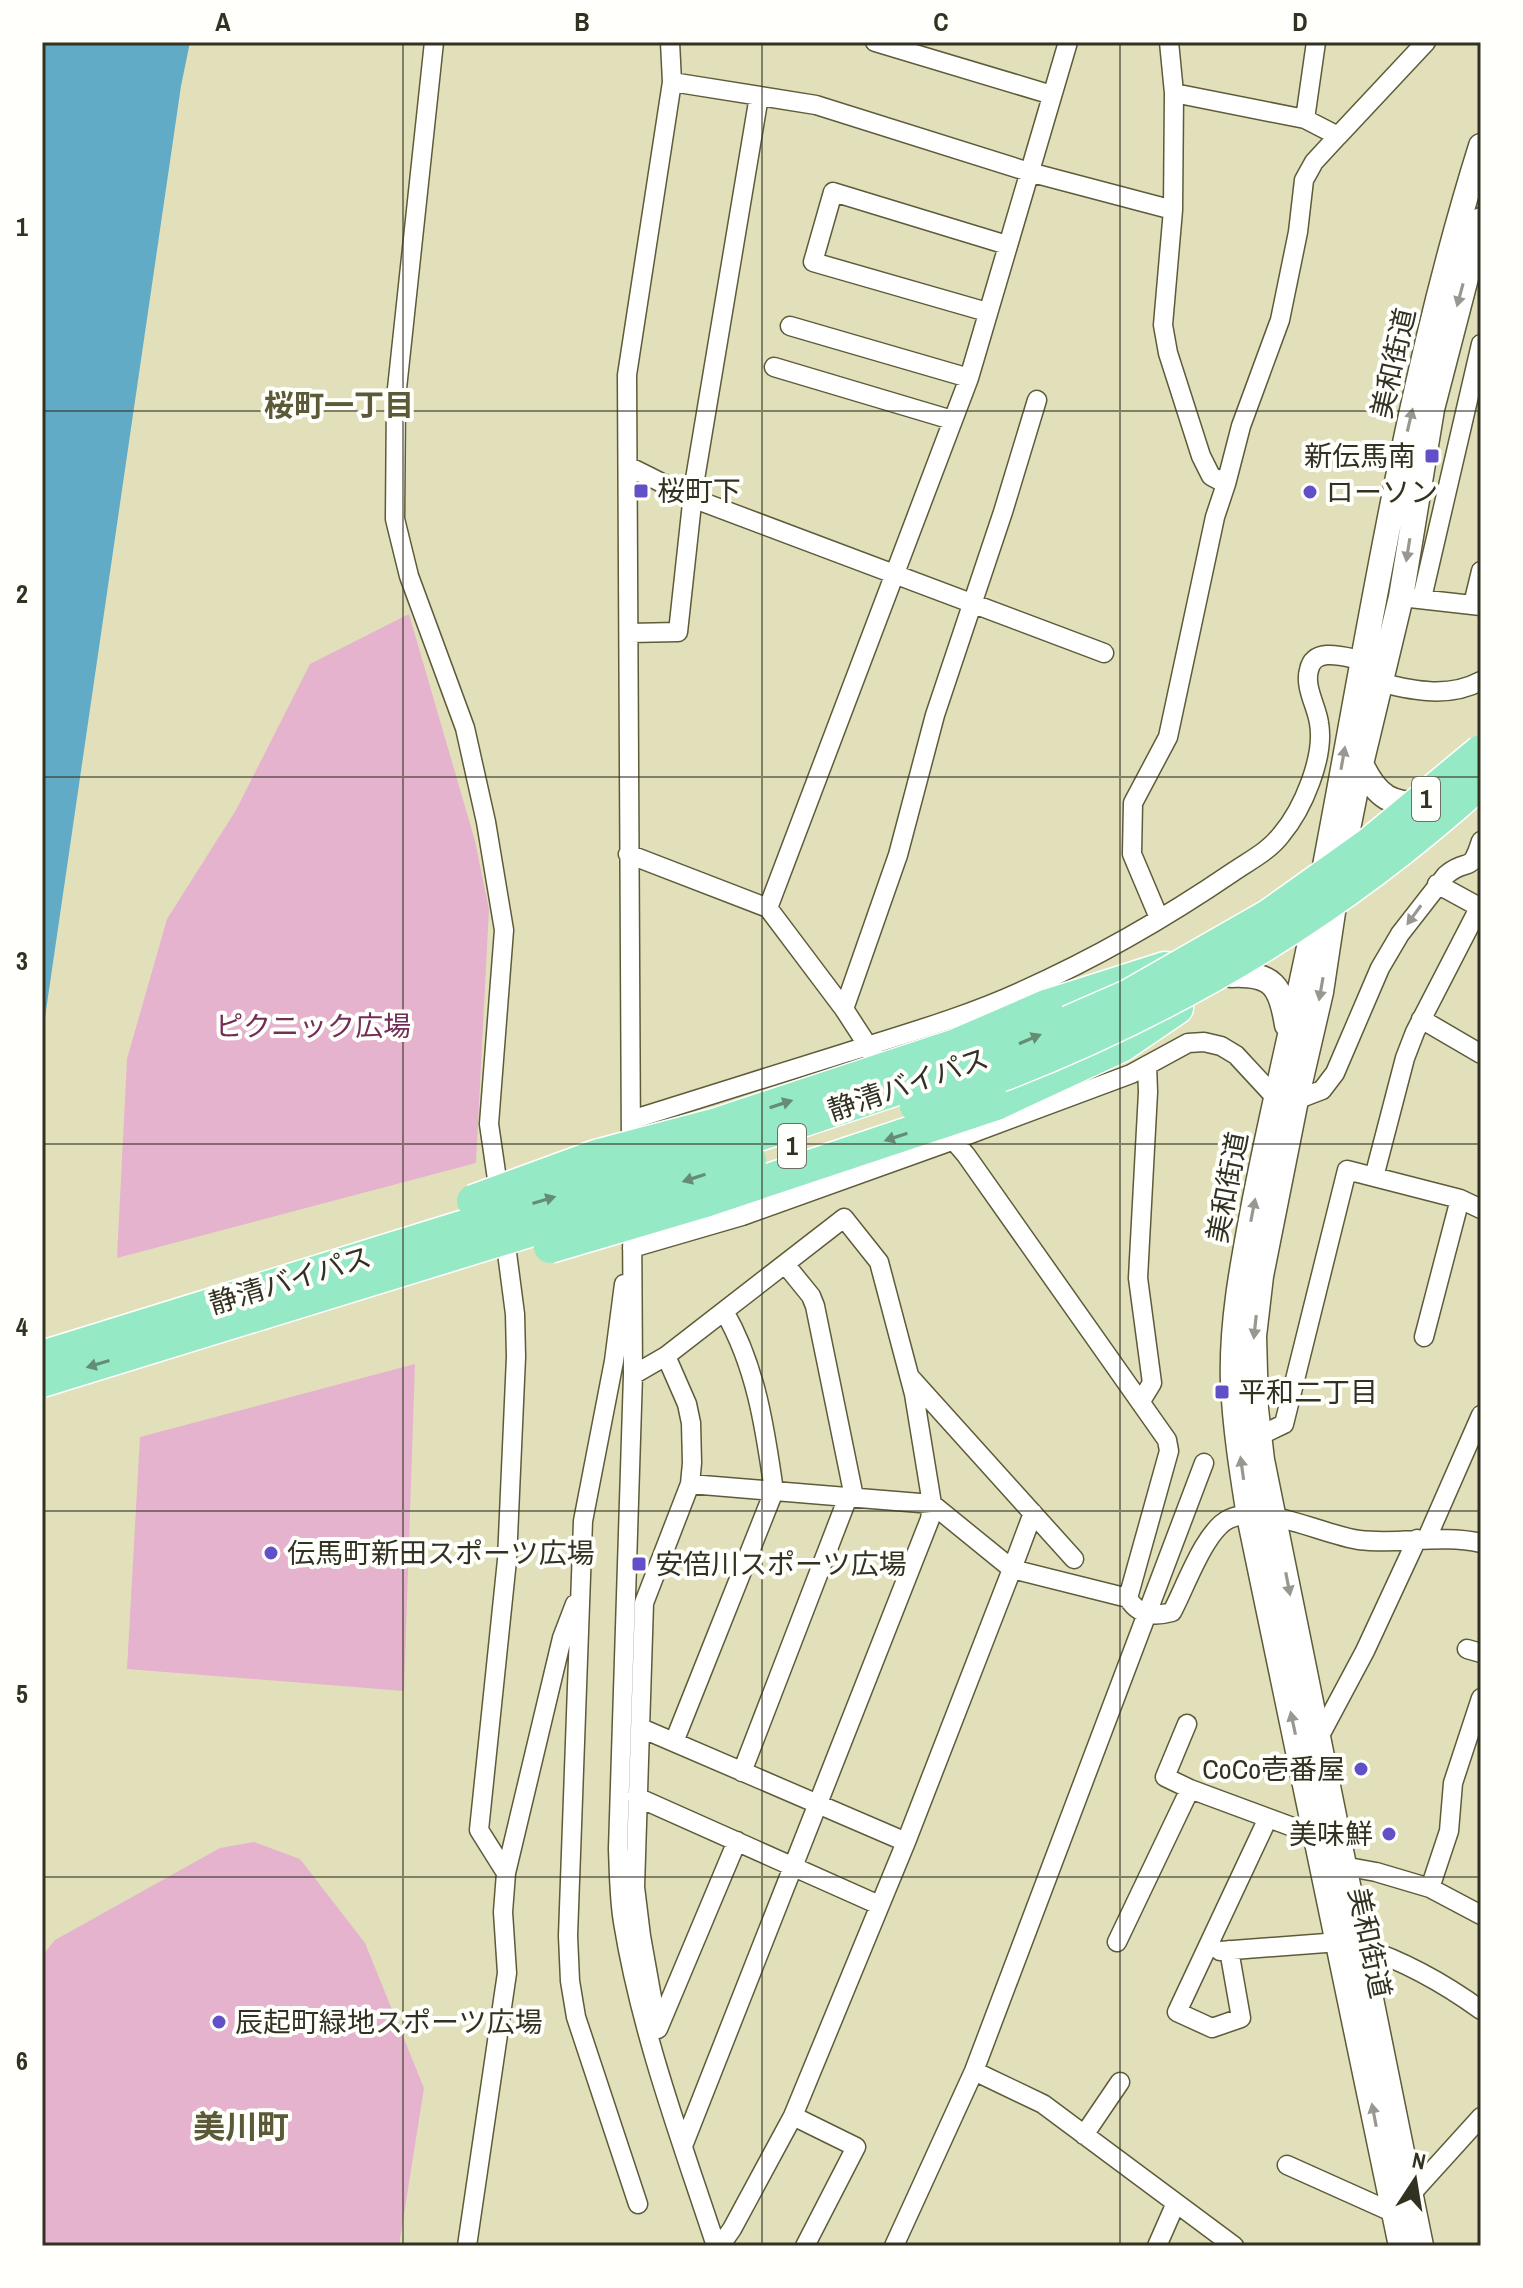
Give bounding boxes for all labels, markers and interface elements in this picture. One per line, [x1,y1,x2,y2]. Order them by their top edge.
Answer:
text: A [215,4,231,39]
text: B [574,4,590,39]
text: C [933,4,949,39]
text: D [1292,4,1308,39]
text: 1 [16,209,28,244]
one-way arrow [1453,283,1465,308]
street label: 美和街道 [1362,304,1424,422]
district label: 桜町一丁目 [264,385,414,425]
one-way arrow [1404,407,1417,432]
place label: 新伝馬南 [1304,437,1416,475]
marker: 新伝馬南 [1423,447,1441,465]
place label: 桜町下 [657,472,741,510]
place label: ローソン [1326,473,1438,511]
marker: 桜町下 [632,482,650,500]
marker: ローソン [1301,483,1319,501]
one-way arrow [1401,537,1414,562]
text: 2 [16,576,28,611]
one-way arrow [1338,745,1350,770]
road number: 1 [1412,777,1440,821]
one-way arrow [1406,905,1422,926]
text: 3 [16,943,28,978]
one-way arrow [1314,977,1326,1002]
park label: ピクニック広場 [215,1007,411,1045]
one-way arrow [1018,1032,1042,1046]
street label: 静清バイパス [823,1039,993,1129]
one-way arrow [769,1097,793,1109]
road number: 1 [778,1124,806,1168]
street label: 美和街道 [1198,1128,1256,1246]
one-way arrow [883,1132,907,1144]
one-way arrow [681,1172,705,1185]
one-way arrow [532,1193,556,1206]
one-way arrow [1247,1197,1260,1222]
street label: 静清バイパス [204,1237,376,1323]
text: 4 [16,1309,28,1344]
one-way arrow [1249,1315,1262,1340]
one-way arrow [86,1358,110,1371]
place label: 平和二丁目 [1238,1373,1378,1411]
marker: 平和二丁目 [1213,1383,1231,1401]
one-way arrow [1235,1455,1248,1480]
place label: 伝馬町新田スポーツ広場 [287,1534,594,1572]
marker: 伝馬町新田スポーツ広場 [262,1544,280,1562]
place label: 安倍川スポーツ広場 [655,1545,906,1583]
marker: 安倍川スポーツ広場 [630,1555,648,1573]
one-way arrow [1282,1572,1294,1597]
text: 5 [16,1676,28,1711]
one-way arrow [1286,1710,1299,1735]
place label: CoCo壱番屋 [1202,1750,1345,1788]
marker: CoCo壱番屋 [1352,1760,1370,1778]
place label: 美味鮮 [1289,1815,1373,1853]
marker: 美味鮮 [1380,1825,1398,1843]
street label: 美和街道 [1340,1884,1400,2002]
place label: 辰起町緑地スポーツ広場 [235,2003,542,2041]
marker: 辰起町緑地スポーツ広場 [210,2013,228,2031]
text: 6 [16,2043,28,2078]
one-way arrow [1367,2102,1380,2127]
district label: 美川町 [193,2105,289,2148]
north arrow [1375,2140,1455,2220]
text: N [1410,2144,1429,2176]

